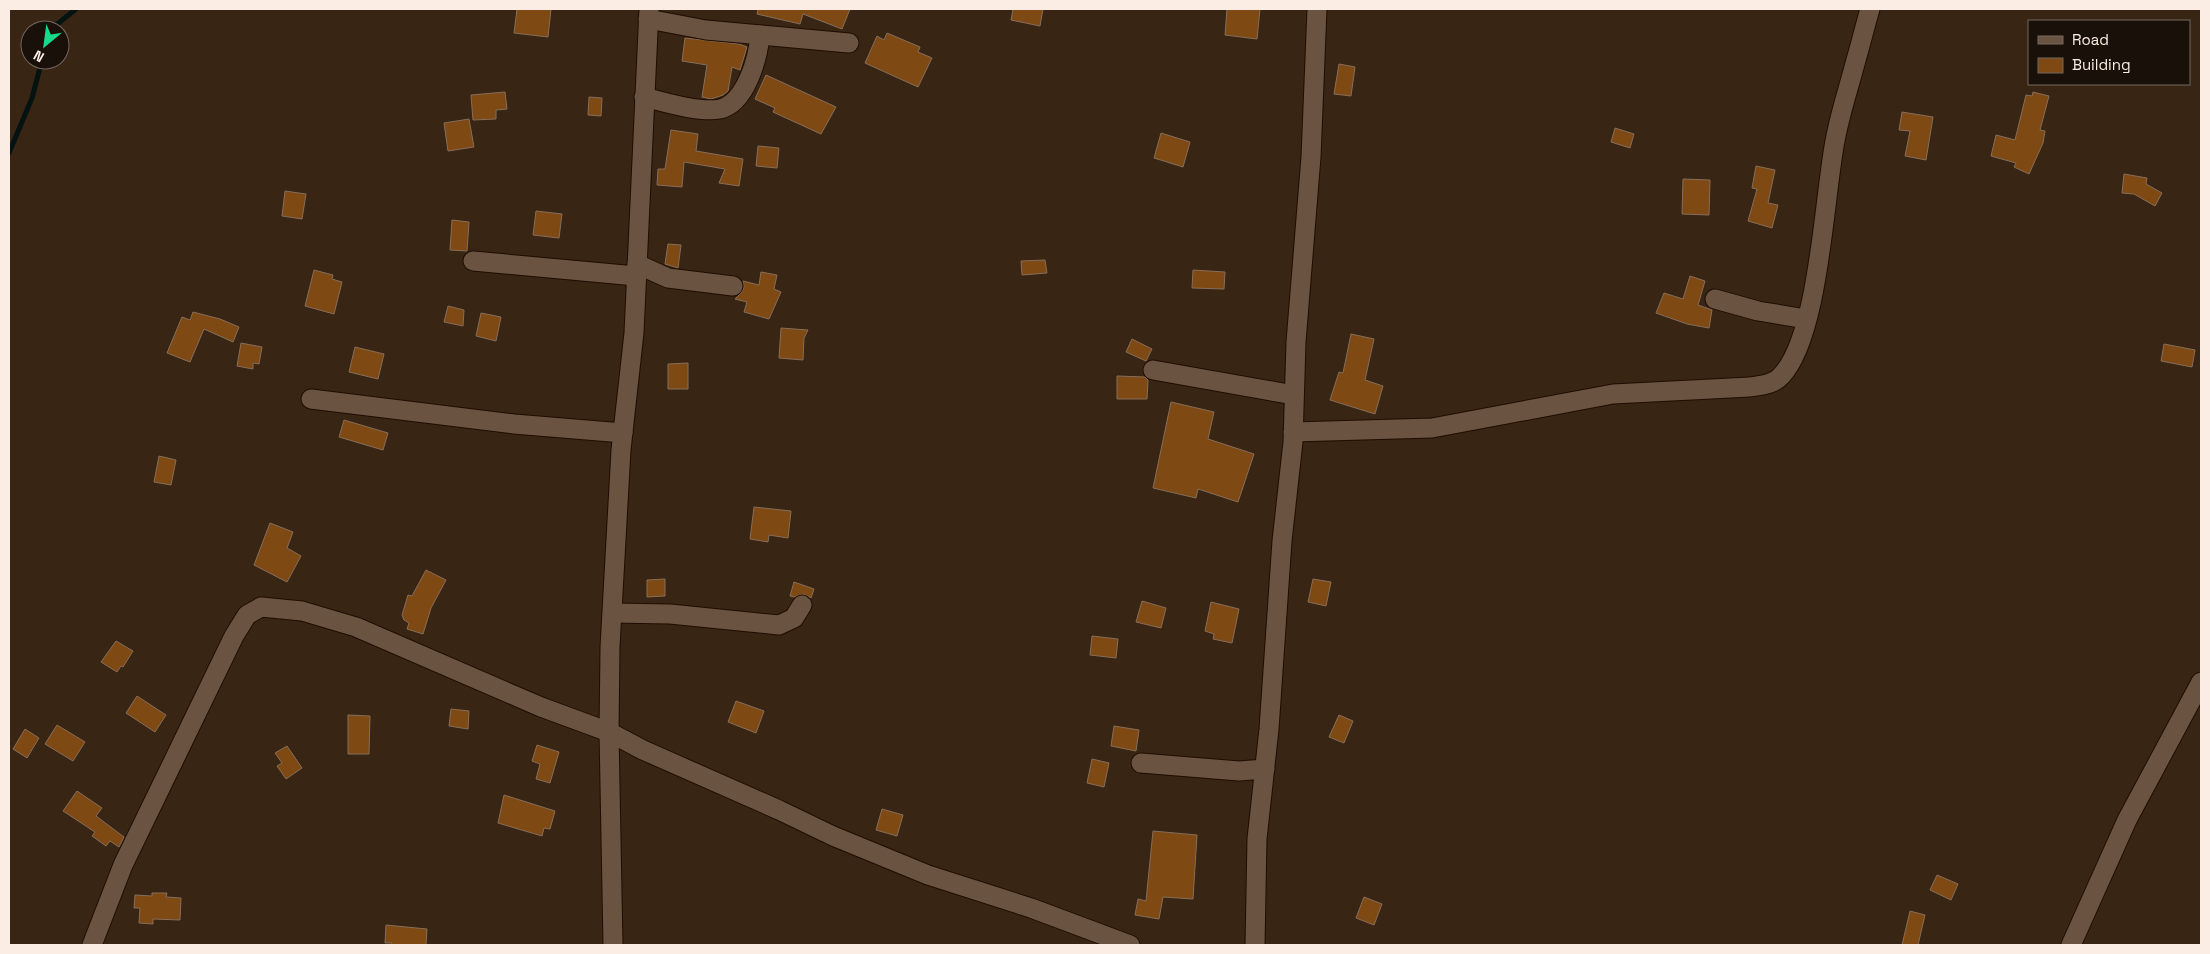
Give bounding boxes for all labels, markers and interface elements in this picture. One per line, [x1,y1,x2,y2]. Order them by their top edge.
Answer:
north arrow [20,20,70,70]
legend [2028,20,2190,85]
text: Road [2072,30,2109,49]
text: N [30,46,47,67]
text: Building [2072,55,2131,74]

